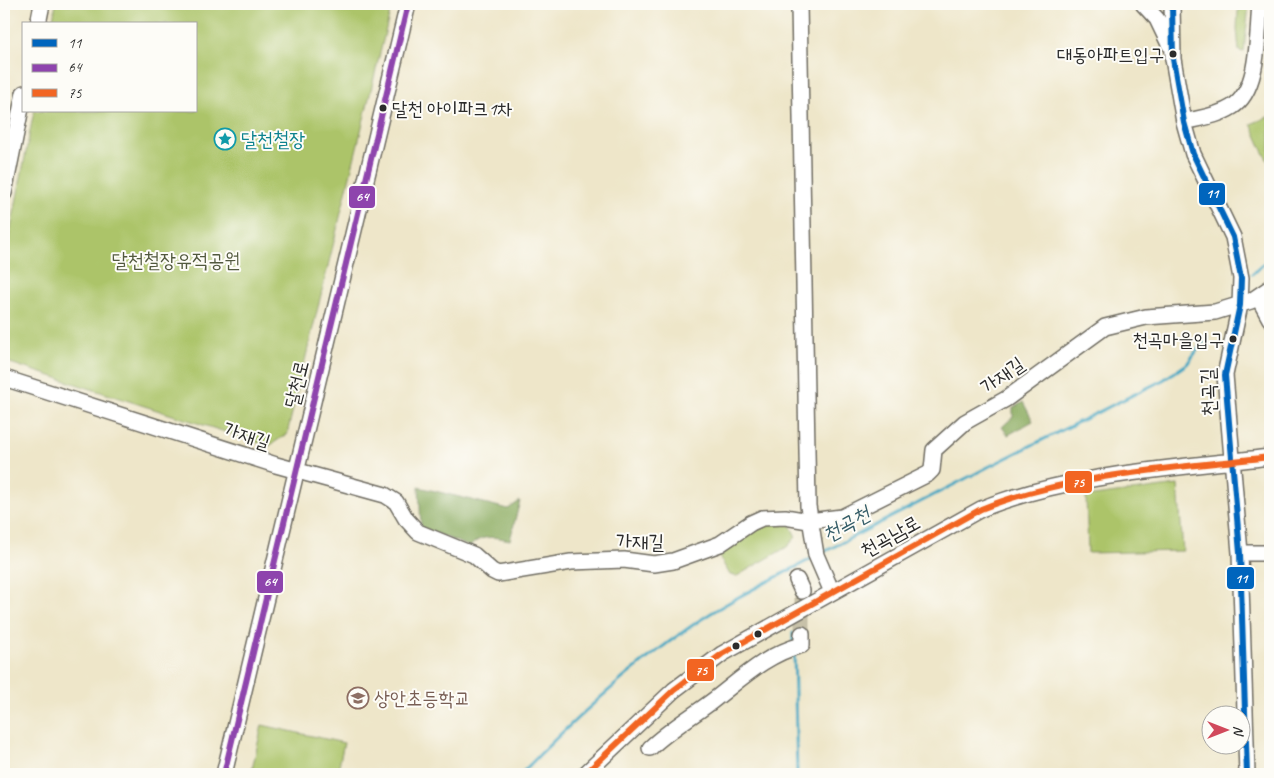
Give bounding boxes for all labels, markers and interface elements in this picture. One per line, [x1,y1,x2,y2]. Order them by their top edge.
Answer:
legend [22,22,198,112]
text: 11 [68,34,83,53]
place label: 대동아파트입구 [1057,43,1164,67]
marker: 대동아파트입구 [1168,49,1178,59]
text: 64 [68,58,83,77]
text: 75 [68,84,83,103]
place label: 달천 아이파크1차 [392,97,512,121]
marker: 달천 아이파크1차 [378,103,388,113]
place icon: 달천철장 [213,127,237,151]
place label: 달천철장 [241,127,305,152]
line badge: 11 [1198,182,1226,206]
line badge: 64 [348,185,376,209]
text: 11 [1206,185,1220,202]
text: 64 [356,188,370,205]
park label: 달천철장유적공원 [112,248,240,273]
place label: 천곡마을입구 [1132,328,1224,352]
marker: 천곡마을입구 [1228,334,1238,344]
street label: 가재길 [975,351,1029,399]
street label: 달천로 [279,358,314,411]
street label: 천곡길 [1195,367,1222,417]
street label: 가재길 [220,416,274,455]
line badge: 75 [1064,470,1093,494]
text: 75 [1072,474,1086,491]
water label: 천곡천 [818,499,876,548]
street label: 천곡남로 [856,510,924,563]
street label: 가재길 [616,529,664,554]
line badge: 11 [1226,566,1255,590]
line badge: 64 [256,570,284,594]
text: 11 [1235,570,1249,587]
text: 64 [264,573,278,590]
unlabelled marker [753,629,763,639]
unlabelled marker [731,641,741,651]
line badge: 75 [686,658,715,682]
text: 75 [695,662,709,679]
school or university icon: 상안초등학교 [346,686,370,710]
place label: 상안초등학교 [374,686,471,711]
north arrow [1202,706,1252,756]
text: N [1230,726,1247,737]

